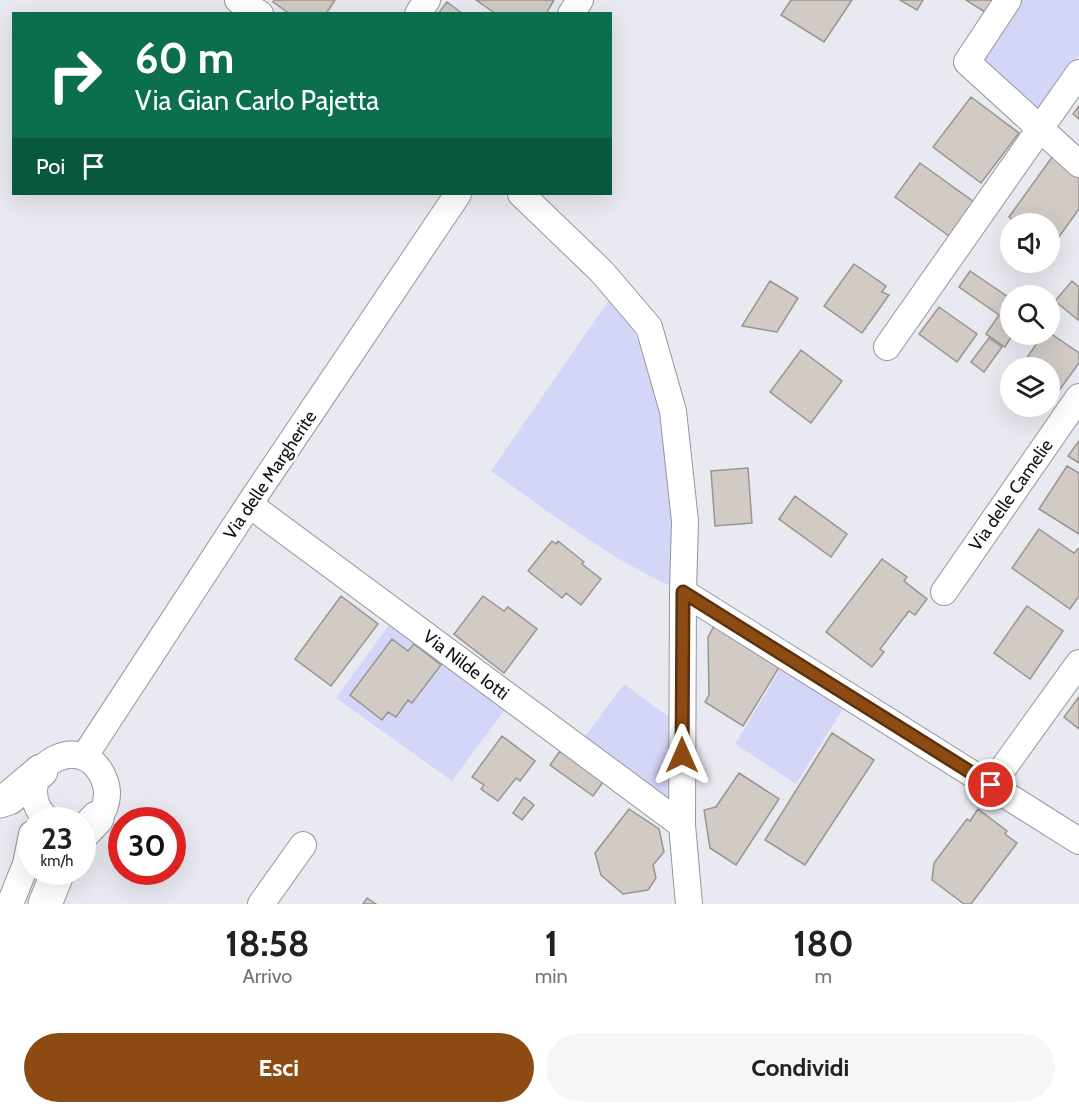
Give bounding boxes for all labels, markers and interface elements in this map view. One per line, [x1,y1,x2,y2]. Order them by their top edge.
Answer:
text: 60 m [135,32,234,84]
icon: right [36,36,114,114]
text: Via Gian Carlo Pajetta [135,84,379,117]
icon: arrive [77,150,110,183]
text: Poi [36,153,65,180]
map controls [1000,213,1060,417]
button: sound [1000,213,1060,273]
button: search [1000,285,1060,345]
button: layers [1000,357,1060,417]
street label: Via delle Margherite [219,406,321,544]
street label: Via delle Camelie [964,435,1058,555]
street label: Via Nilde Iotti [419,625,513,705]
position arrow [650,723,714,787]
pin [965,759,1016,810]
icon: arrive [974,768,1007,801]
speed limit sign: 30 [108,807,186,885]
text: 23 [41,820,73,857]
text: km/h [41,852,73,870]
text: 18:58 [225,921,309,965]
text: 1 [545,921,558,965]
text: 180 [793,921,854,965]
text: Arrivo [242,964,292,988]
text: min [535,964,568,988]
text: m [815,964,832,988]
button: Esci [24,1033,534,1102]
button: Condividi [546,1033,1055,1102]

